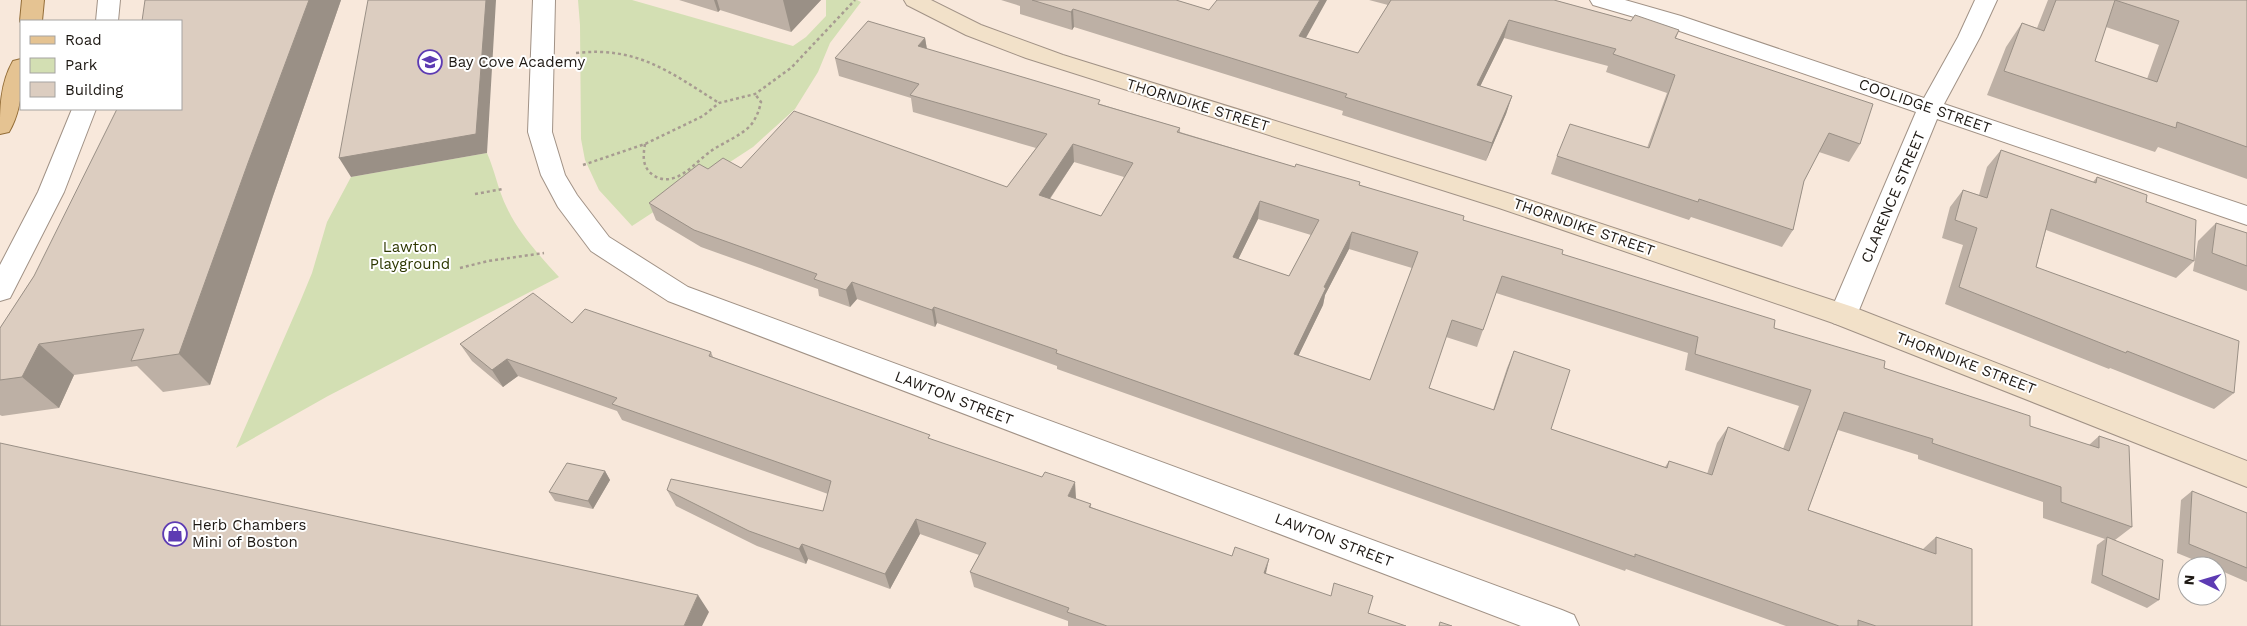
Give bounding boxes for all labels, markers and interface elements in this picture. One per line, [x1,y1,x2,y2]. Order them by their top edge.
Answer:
legend [20,20,182,110]
text: Road [65,31,102,49]
school or university icon: Bay Cove Academy [417,49,443,75]
place label: Bay Cove Academy [448,53,585,71]
text: Park [65,56,98,74]
street label: THORNDIKE STREET [1124,75,1272,135]
street label: COOLIDGE STREET [1856,75,1994,137]
text: Building [65,81,123,99]
street label: CLARENCE STREET [1857,129,1929,265]
street label: THORNDIKE STREET [1511,194,1657,260]
park label: Lawton Playground [370,238,450,273]
street label: THORNDIKE STREET [1893,328,2039,398]
street label: LAWTON STREET [892,367,1016,429]
street label: LAWTON STREET [1272,509,1396,571]
place label: Herb Chambers Mini of Boston [192,516,306,551]
shop icon: Herb Chambers Mini of Boston [162,521,188,547]
north arrow [2177,556,2227,606]
text: N [2181,574,2197,586]

